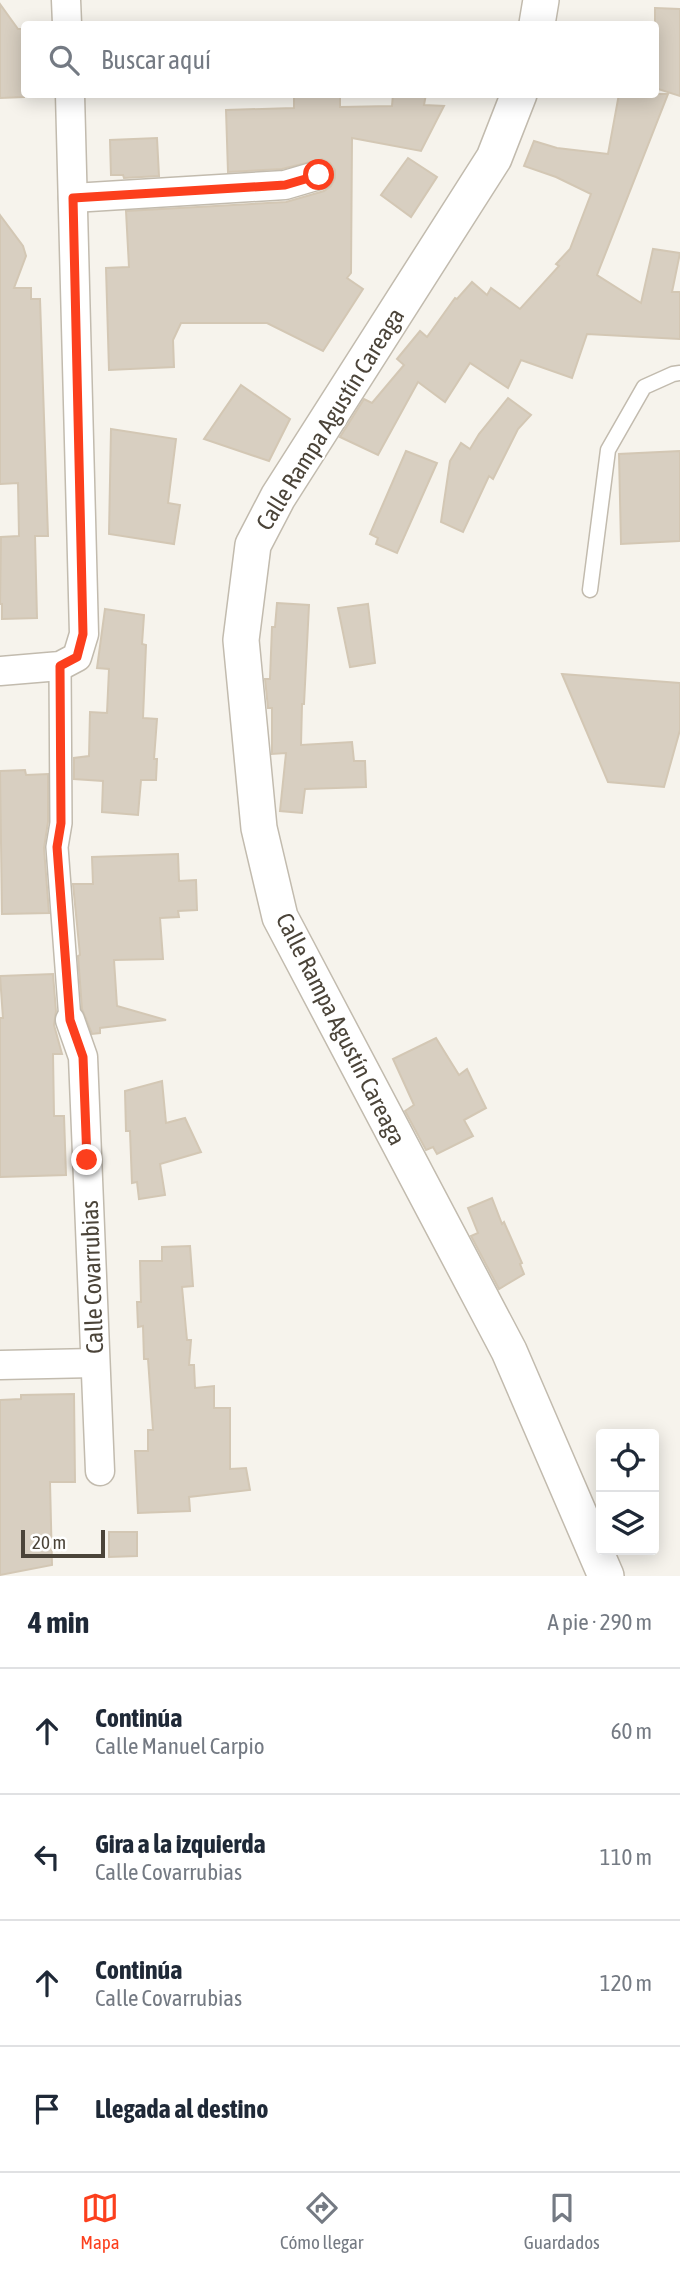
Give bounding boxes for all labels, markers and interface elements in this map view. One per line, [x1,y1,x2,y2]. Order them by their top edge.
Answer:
search box [21,21,659,98]
icon: search [45,41,83,79]
text: Buscar aquí [101,45,211,75]
route start [303,159,334,190]
street label: Calle Rampa Agustín Careaga [251,303,409,535]
street label: Calle Rampa Agustín Careaga [271,909,411,1149]
route end [71,1144,102,1175]
street label: Calle Covarrubias [76,1200,108,1354]
map controls [596,1429,659,1555]
button: locate [596,1429,659,1492]
button: layers [596,1492,659,1555]
scale bar [21,1527,105,1559]
text: 20 m [32,1531,66,1553]
text: 4 min [28,1605,89,1639]
text: A pie · 290 m [548,1609,652,1635]
text: Continúa [95,1703,182,1733]
icon: ahead [28,1712,66,1750]
text: 60 m [611,1718,652,1744]
text: Calle Manuel Carpio [95,1733,265,1759]
text: Gira a la izquierda [95,1829,266,1859]
icon: left [28,1838,66,1876]
text: 110 m [600,1844,652,1870]
text: Calle Covarrubias [95,1859,242,1885]
text: Continúa [95,1955,182,1985]
icon: ahead [28,1964,66,2002]
text: 120 m [600,1970,652,1996]
text: Calle Covarrubias [95,1985,242,2011]
icon: arrive [28,2090,66,2128]
text: Llegada al destino [95,2094,268,2124]
tab: Mapa [80,2189,120,2253]
tab: Cómo llegar [280,2189,363,2253]
tab: Guardados [524,2189,600,2253]

